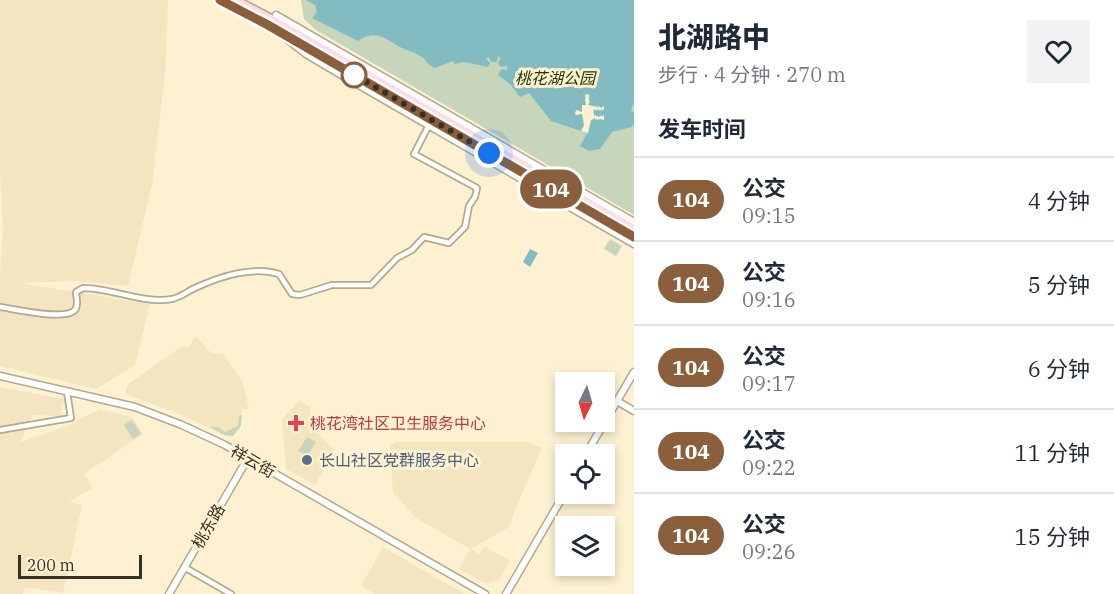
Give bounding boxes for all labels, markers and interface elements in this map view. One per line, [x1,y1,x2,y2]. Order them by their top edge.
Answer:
text: 北湖路中 [658,18,770,55]
button: heart [1027,20,1090,83]
text: 步行 · 4 分钟 · 270 m [658,61,846,88]
unlabelled marker [341,62,367,88]
park label: 桃花湖公园 [515,68,597,88]
text: 发车时间 [658,114,746,143]
your location [474,138,504,168]
line badge: 104 [516,170,586,208]
text: 公交 [742,173,786,202]
text: 104 [532,175,570,203]
text: 104 [672,185,710,213]
text: 4 分钟 [1028,186,1090,215]
text: 09:15 [742,202,796,229]
text: 公交 [742,257,786,286]
text: 104 [672,269,710,297]
text: 5 分钟 [1028,270,1090,299]
text: 09:16 [742,286,796,313]
text: 公交 [742,341,786,370]
text: 104 [672,353,710,381]
text: 6 分钟 [1028,354,1090,383]
text: 09:17 [742,370,796,397]
north arrow [555,372,615,432]
map controls [555,372,615,576]
place label: 桃花湾社区卫生服务中心 [310,413,486,433]
marker: 桃花湾社区卫生服务中心 [287,414,305,432]
text: 公交 [742,425,786,454]
text: 104 [672,437,710,465]
text: 11 分钟 [1014,438,1090,467]
street label: 祥云街 [227,440,279,482]
button: locate [555,444,615,504]
place label: 长山社区党群服务中心 [319,450,479,470]
marker: 长山社区党群服务中心 [300,453,314,467]
text: 09:22 [742,454,796,481]
street label: 桃东路 [187,500,229,552]
text: 公交 [742,509,786,538]
button: layers [555,516,615,576]
text: 104 [672,521,710,549]
text: 15 分钟 [1014,522,1090,551]
text: 09:26 [742,538,796,565]
scale bar [18,552,142,580]
text: 200 m [27,555,75,575]

